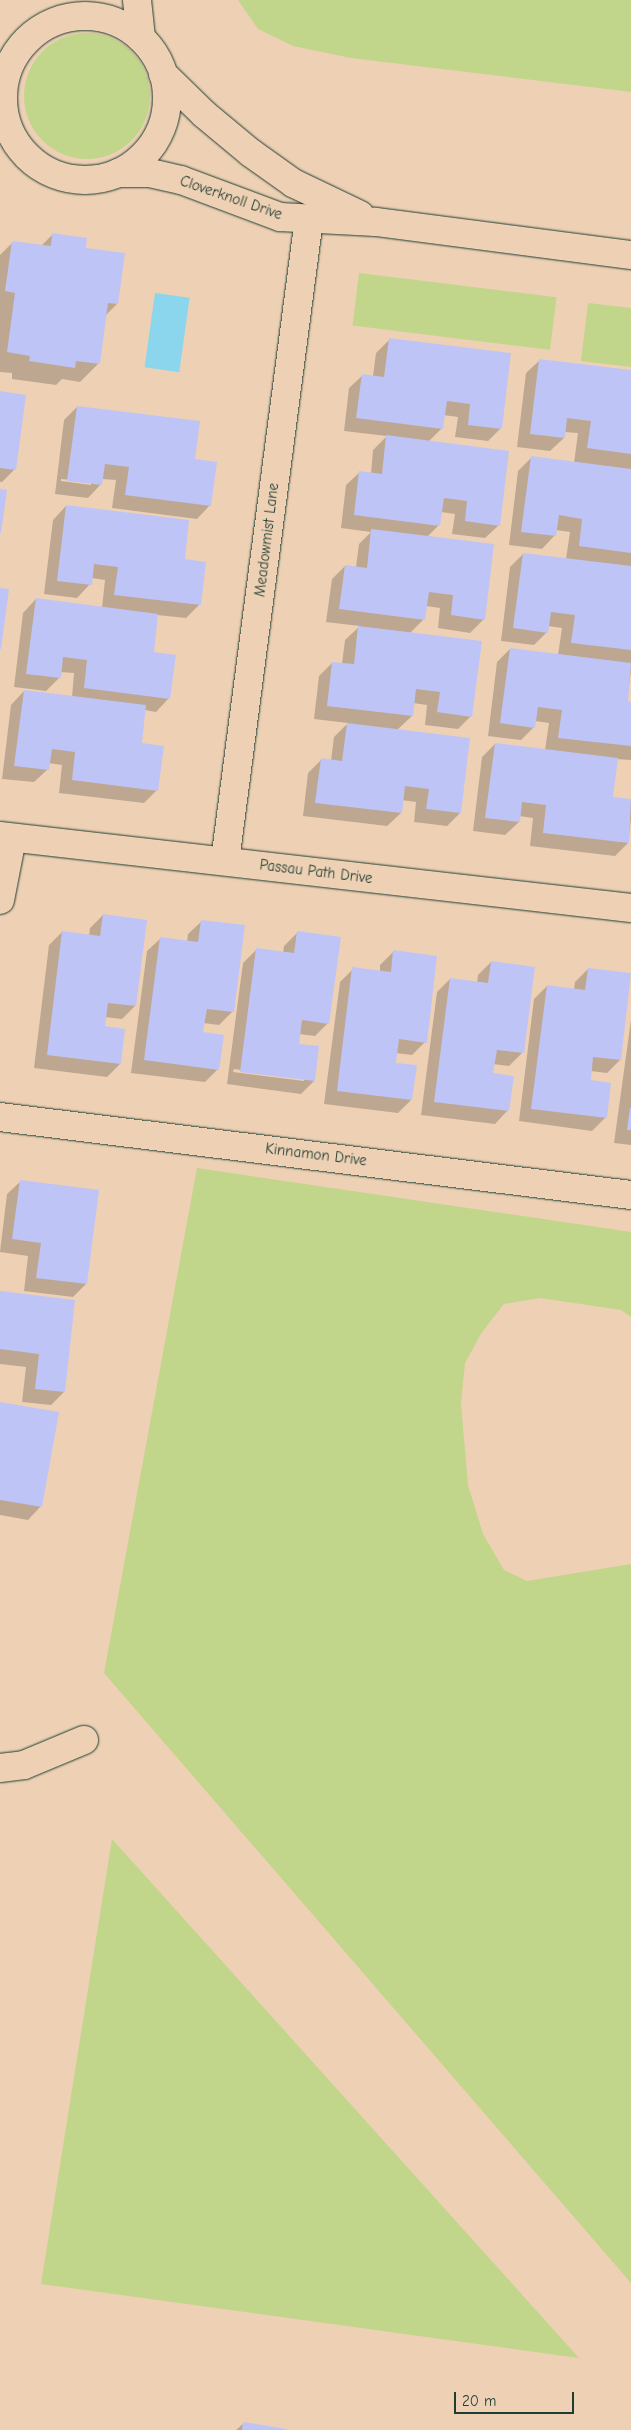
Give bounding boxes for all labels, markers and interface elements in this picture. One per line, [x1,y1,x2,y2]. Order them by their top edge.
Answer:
street label: Cloverknoll Drive [177,172,285,224]
street label: Meadowmist Lane [251,482,283,598]
street label: Passau Path Drive [259,856,373,888]
street label: Kinnamon Drive [264,1140,368,1170]
scale bar [456,2382,576,2414]
text: 20 m [462,2392,496,2410]

